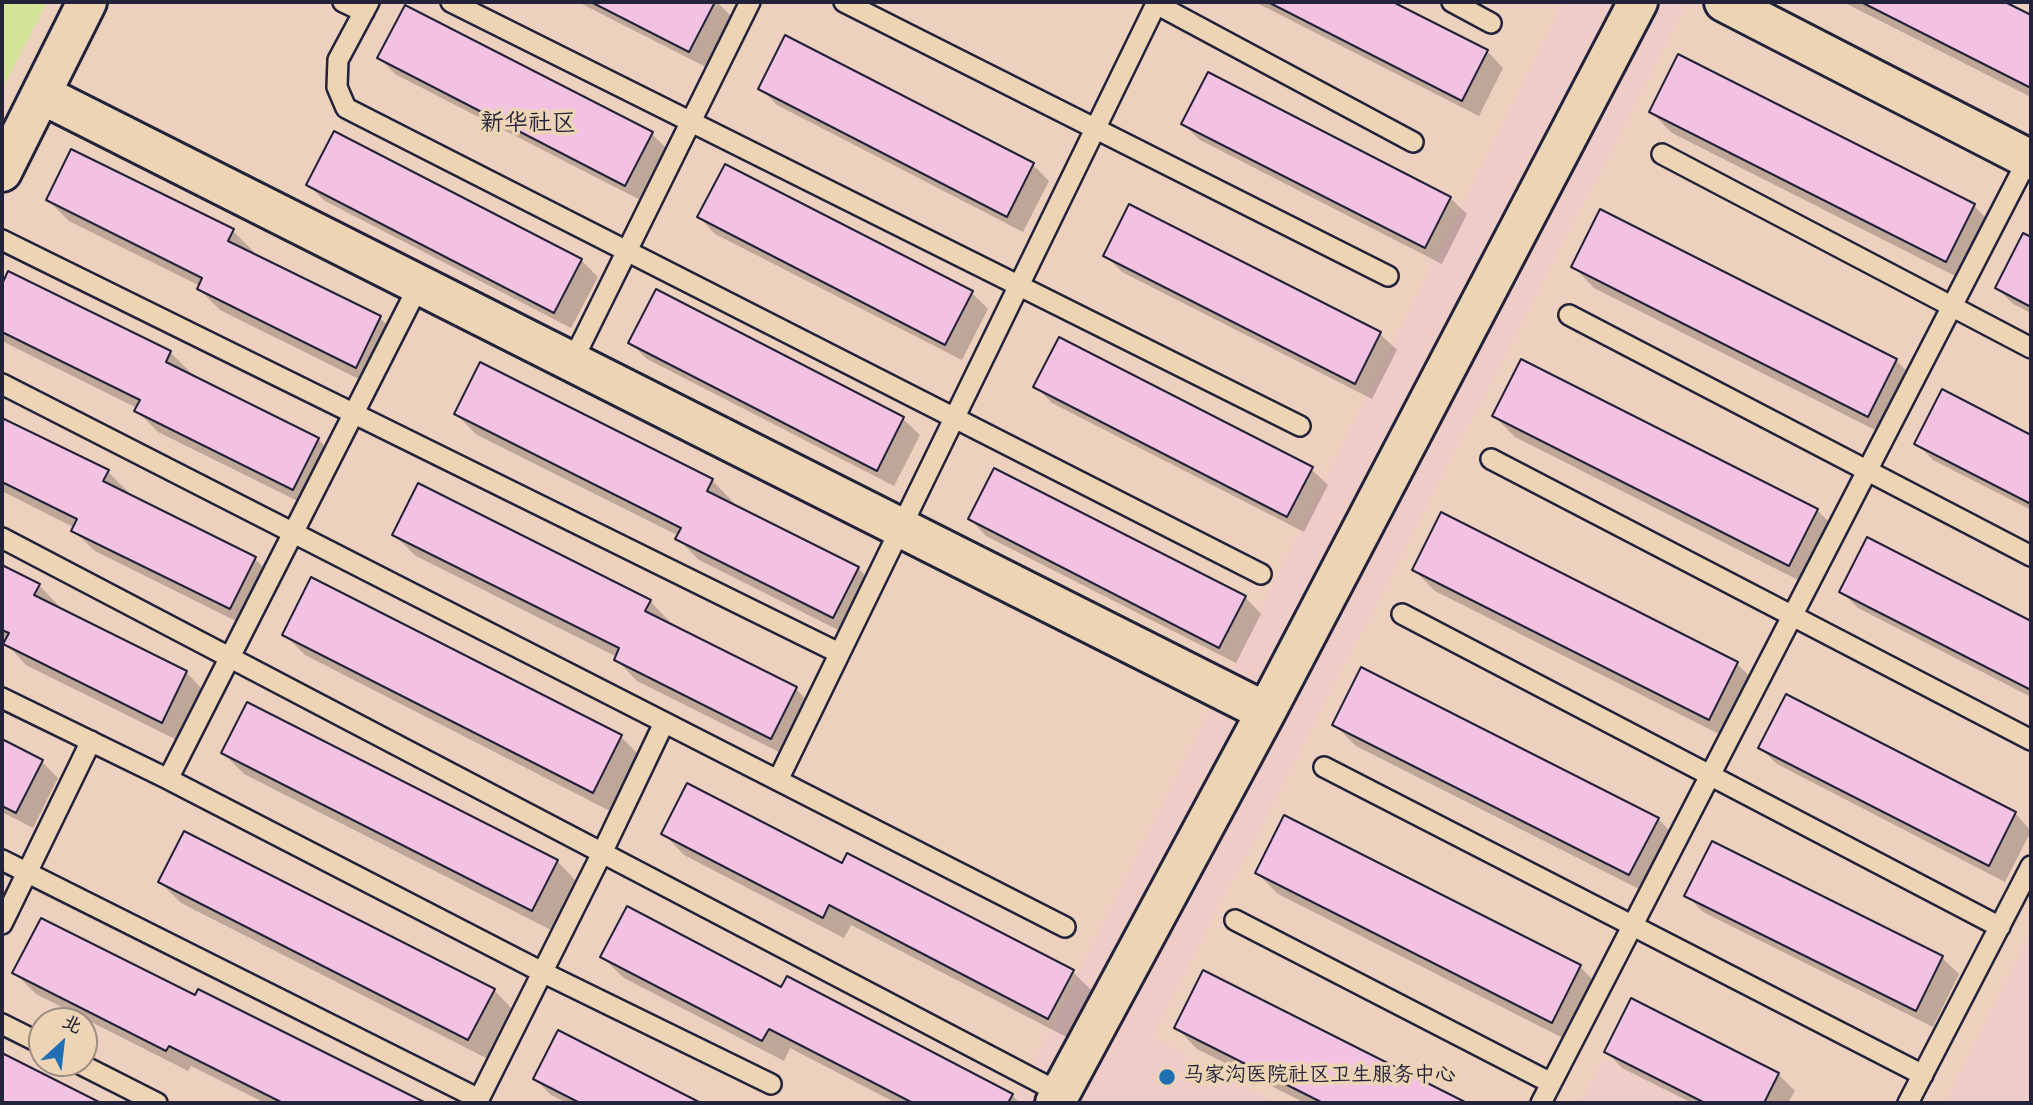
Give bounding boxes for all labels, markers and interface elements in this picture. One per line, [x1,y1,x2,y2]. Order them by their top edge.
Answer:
district label: 新华社区 [480,111,576,139]
north arrow [28,1007,98,1077]
text: 北 [58,1009,86,1040]
place label: 马家沟医院社区卫生服务中心 [1183,1064,1456,1090]
marker: 马家沟医院社区卫生服务中心 [1157,1067,1177,1087]

